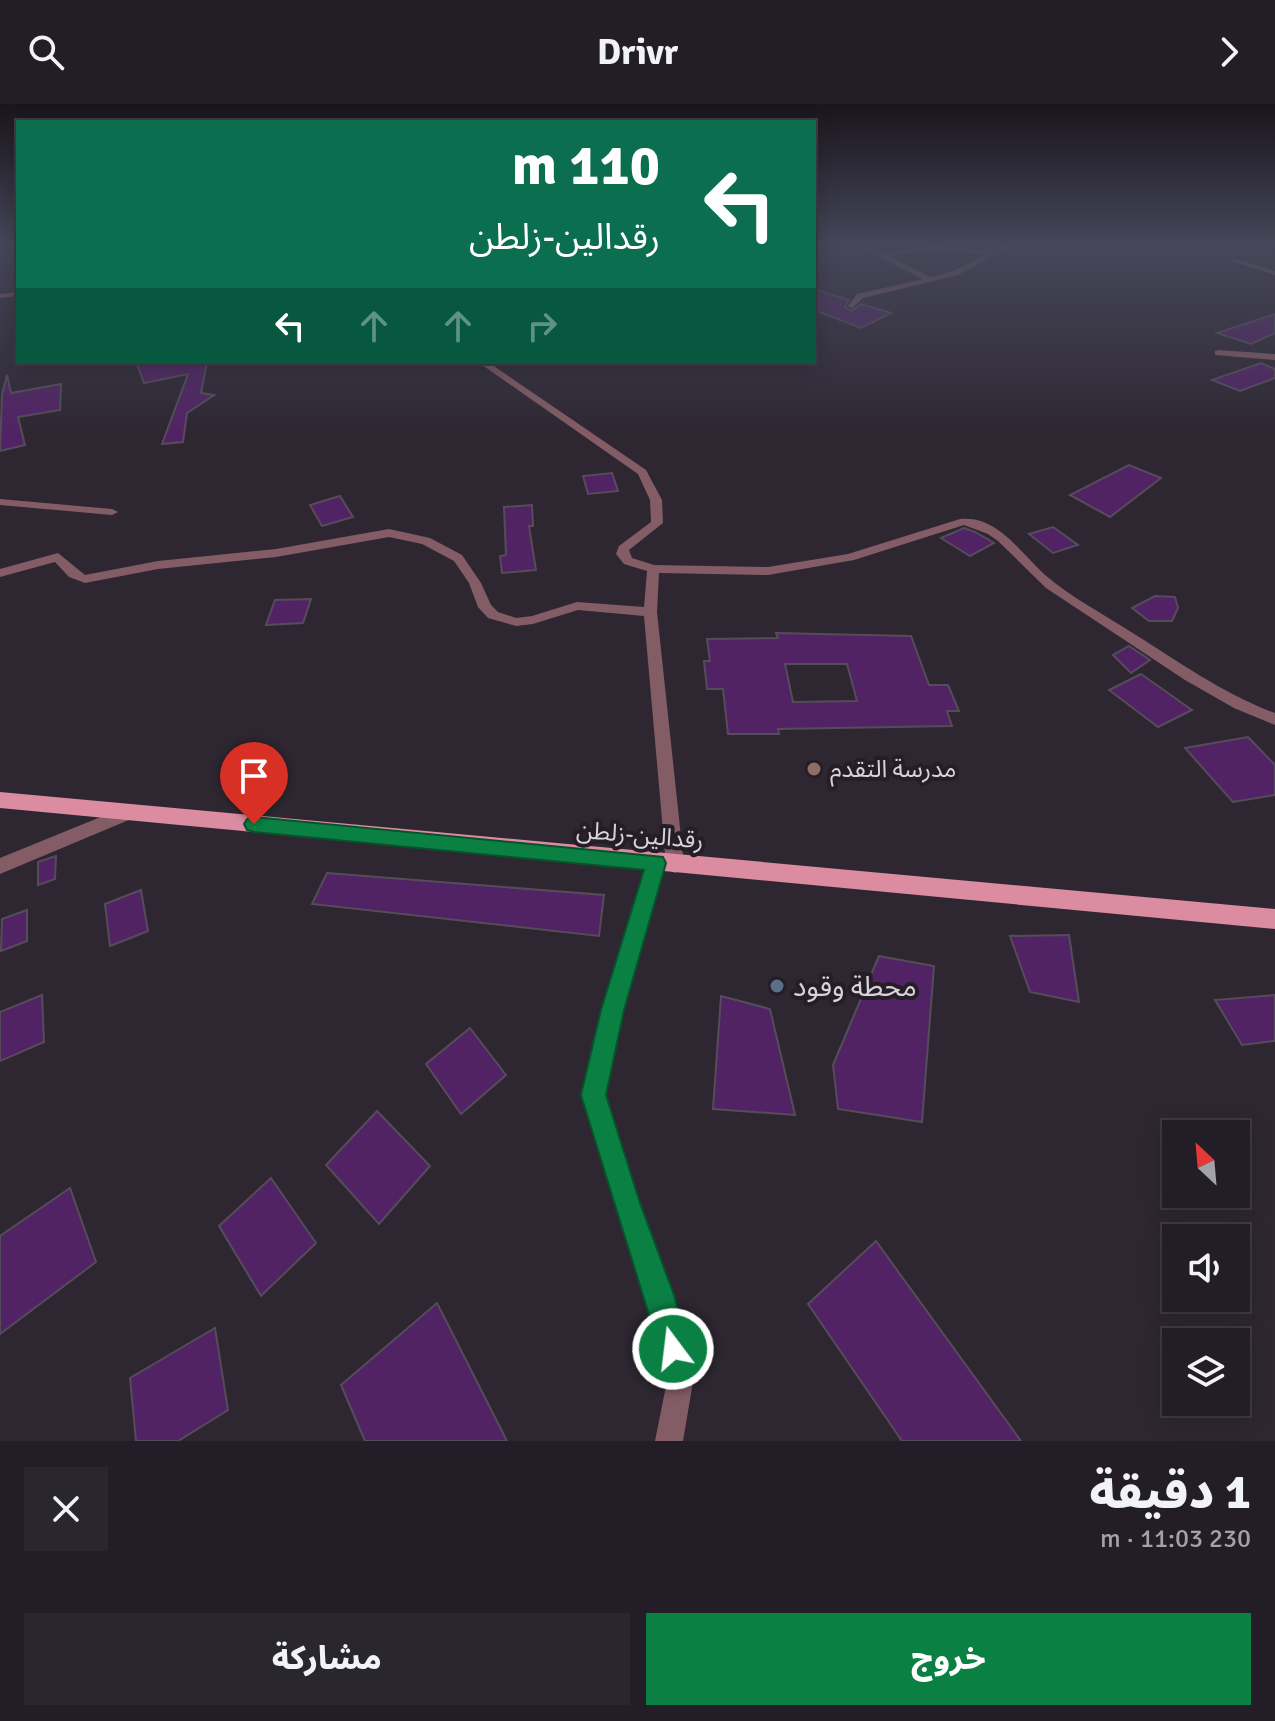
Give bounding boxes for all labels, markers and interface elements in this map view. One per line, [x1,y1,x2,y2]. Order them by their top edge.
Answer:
icon: search [24,30,68,74]
text: Drivr [597,30,678,75]
icon: forward [1207,30,1251,74]
text: 110 m [512,131,660,200]
icon: left [688,152,792,256]
text: رقدالين-زلطن [469,215,660,260]
icon: left [268,304,312,348]
icon: ahead [352,304,396,348]
icon: ahead [436,304,480,348]
icon: right [520,304,564,348]
pin [220,742,288,824]
icon: arrive [232,754,276,798]
place label: مدرسة التقدم [830,754,956,787]
marker: مدرسة التقدم [805,760,823,778]
street label: رقدالين-زلطن [575,815,705,855]
place label: محطة وقود [793,970,917,1004]
marker: محطة وقود [768,977,786,995]
north arrow [1162,1120,1250,1208]
map controls [1162,1120,1250,1416]
button: sound [1162,1224,1250,1312]
position arrow [631,1307,715,1391]
button: layers [1162,1328,1250,1416]
text: 1 دقيقة [1089,1463,1251,1522]
button: close [24,1467,108,1551]
text: 230 m · 11:03 [1100,1523,1251,1555]
button: مشاركة [24,1613,630,1705]
button: خروج [646,1613,1251,1705]

